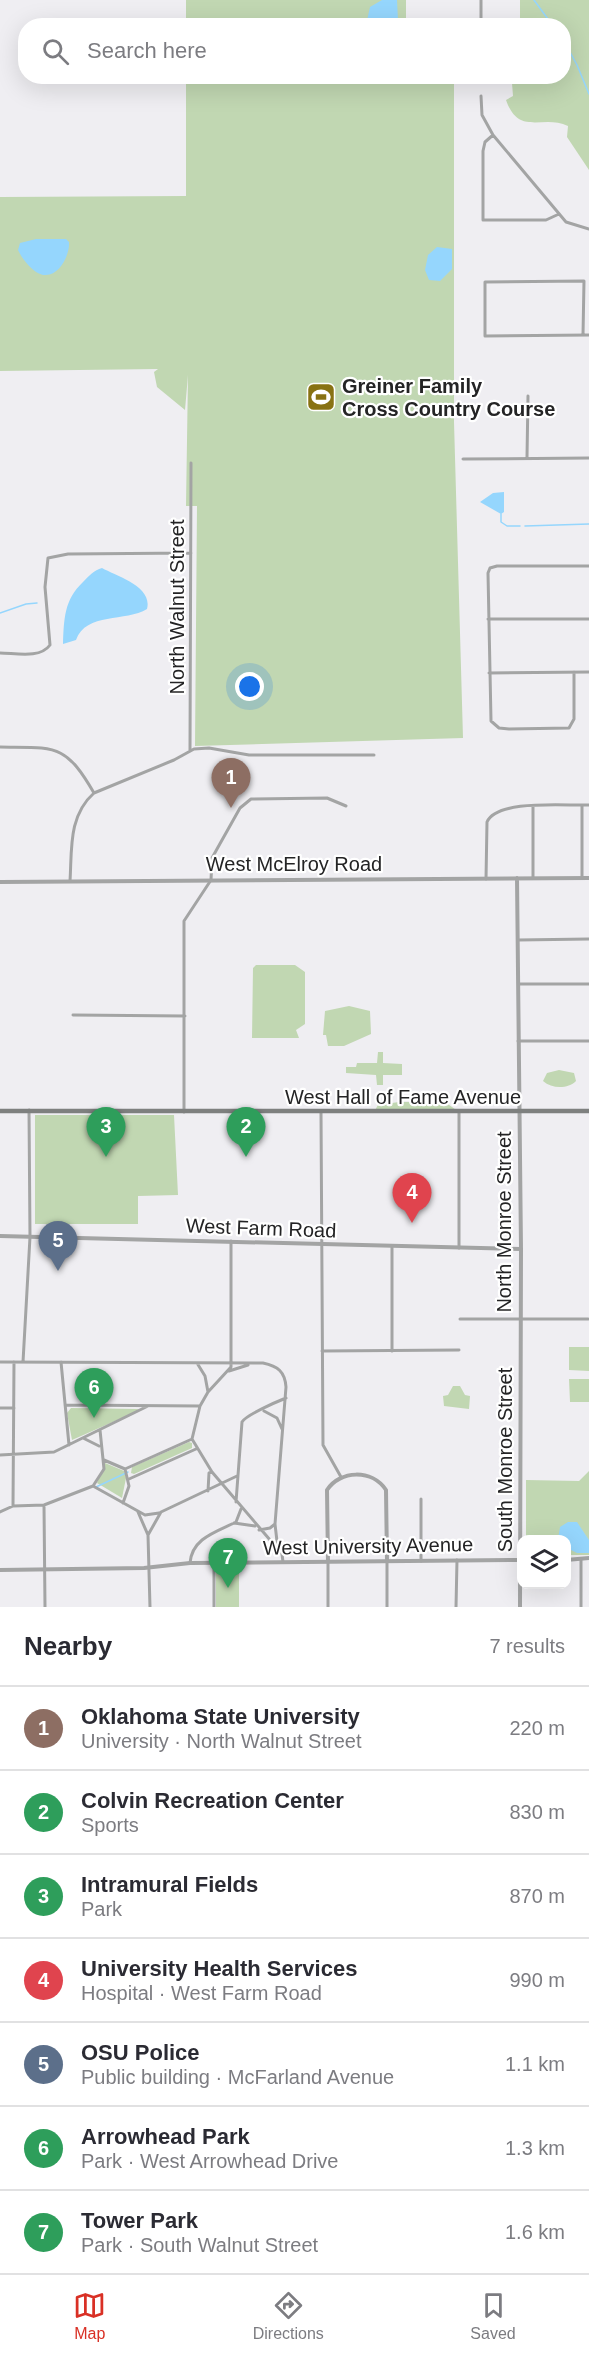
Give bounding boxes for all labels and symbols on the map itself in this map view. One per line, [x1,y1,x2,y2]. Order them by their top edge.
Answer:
place label: Greiner Family Cross Country Course [342,375,555,420]
sports icon: Greiner Family Cross Country Course [305,381,337,413]
street label: North Walnut Street [166,519,188,694]
your location [235,672,264,701]
pin: 1 [212,758,250,808]
street label: West McElroy Road [206,853,382,875]
street label: West Hall of Fame Avenue [285,1086,521,1108]
pin: 3 [86,1108,126,1157]
pin: 2 [226,1108,266,1157]
street label: North Monroe Street [493,1131,515,1313]
pin: 4 [392,1174,432,1223]
street label: West Farm Road [185,1214,337,1242]
pin: 5 [38,1222,78,1271]
street label: South Monroe Street [494,1367,516,1552]
pin: 6 [74,1368,113,1418]
street label: West University Avenue [263,1533,473,1559]
pin: 7 [208,1538,248,1588]

